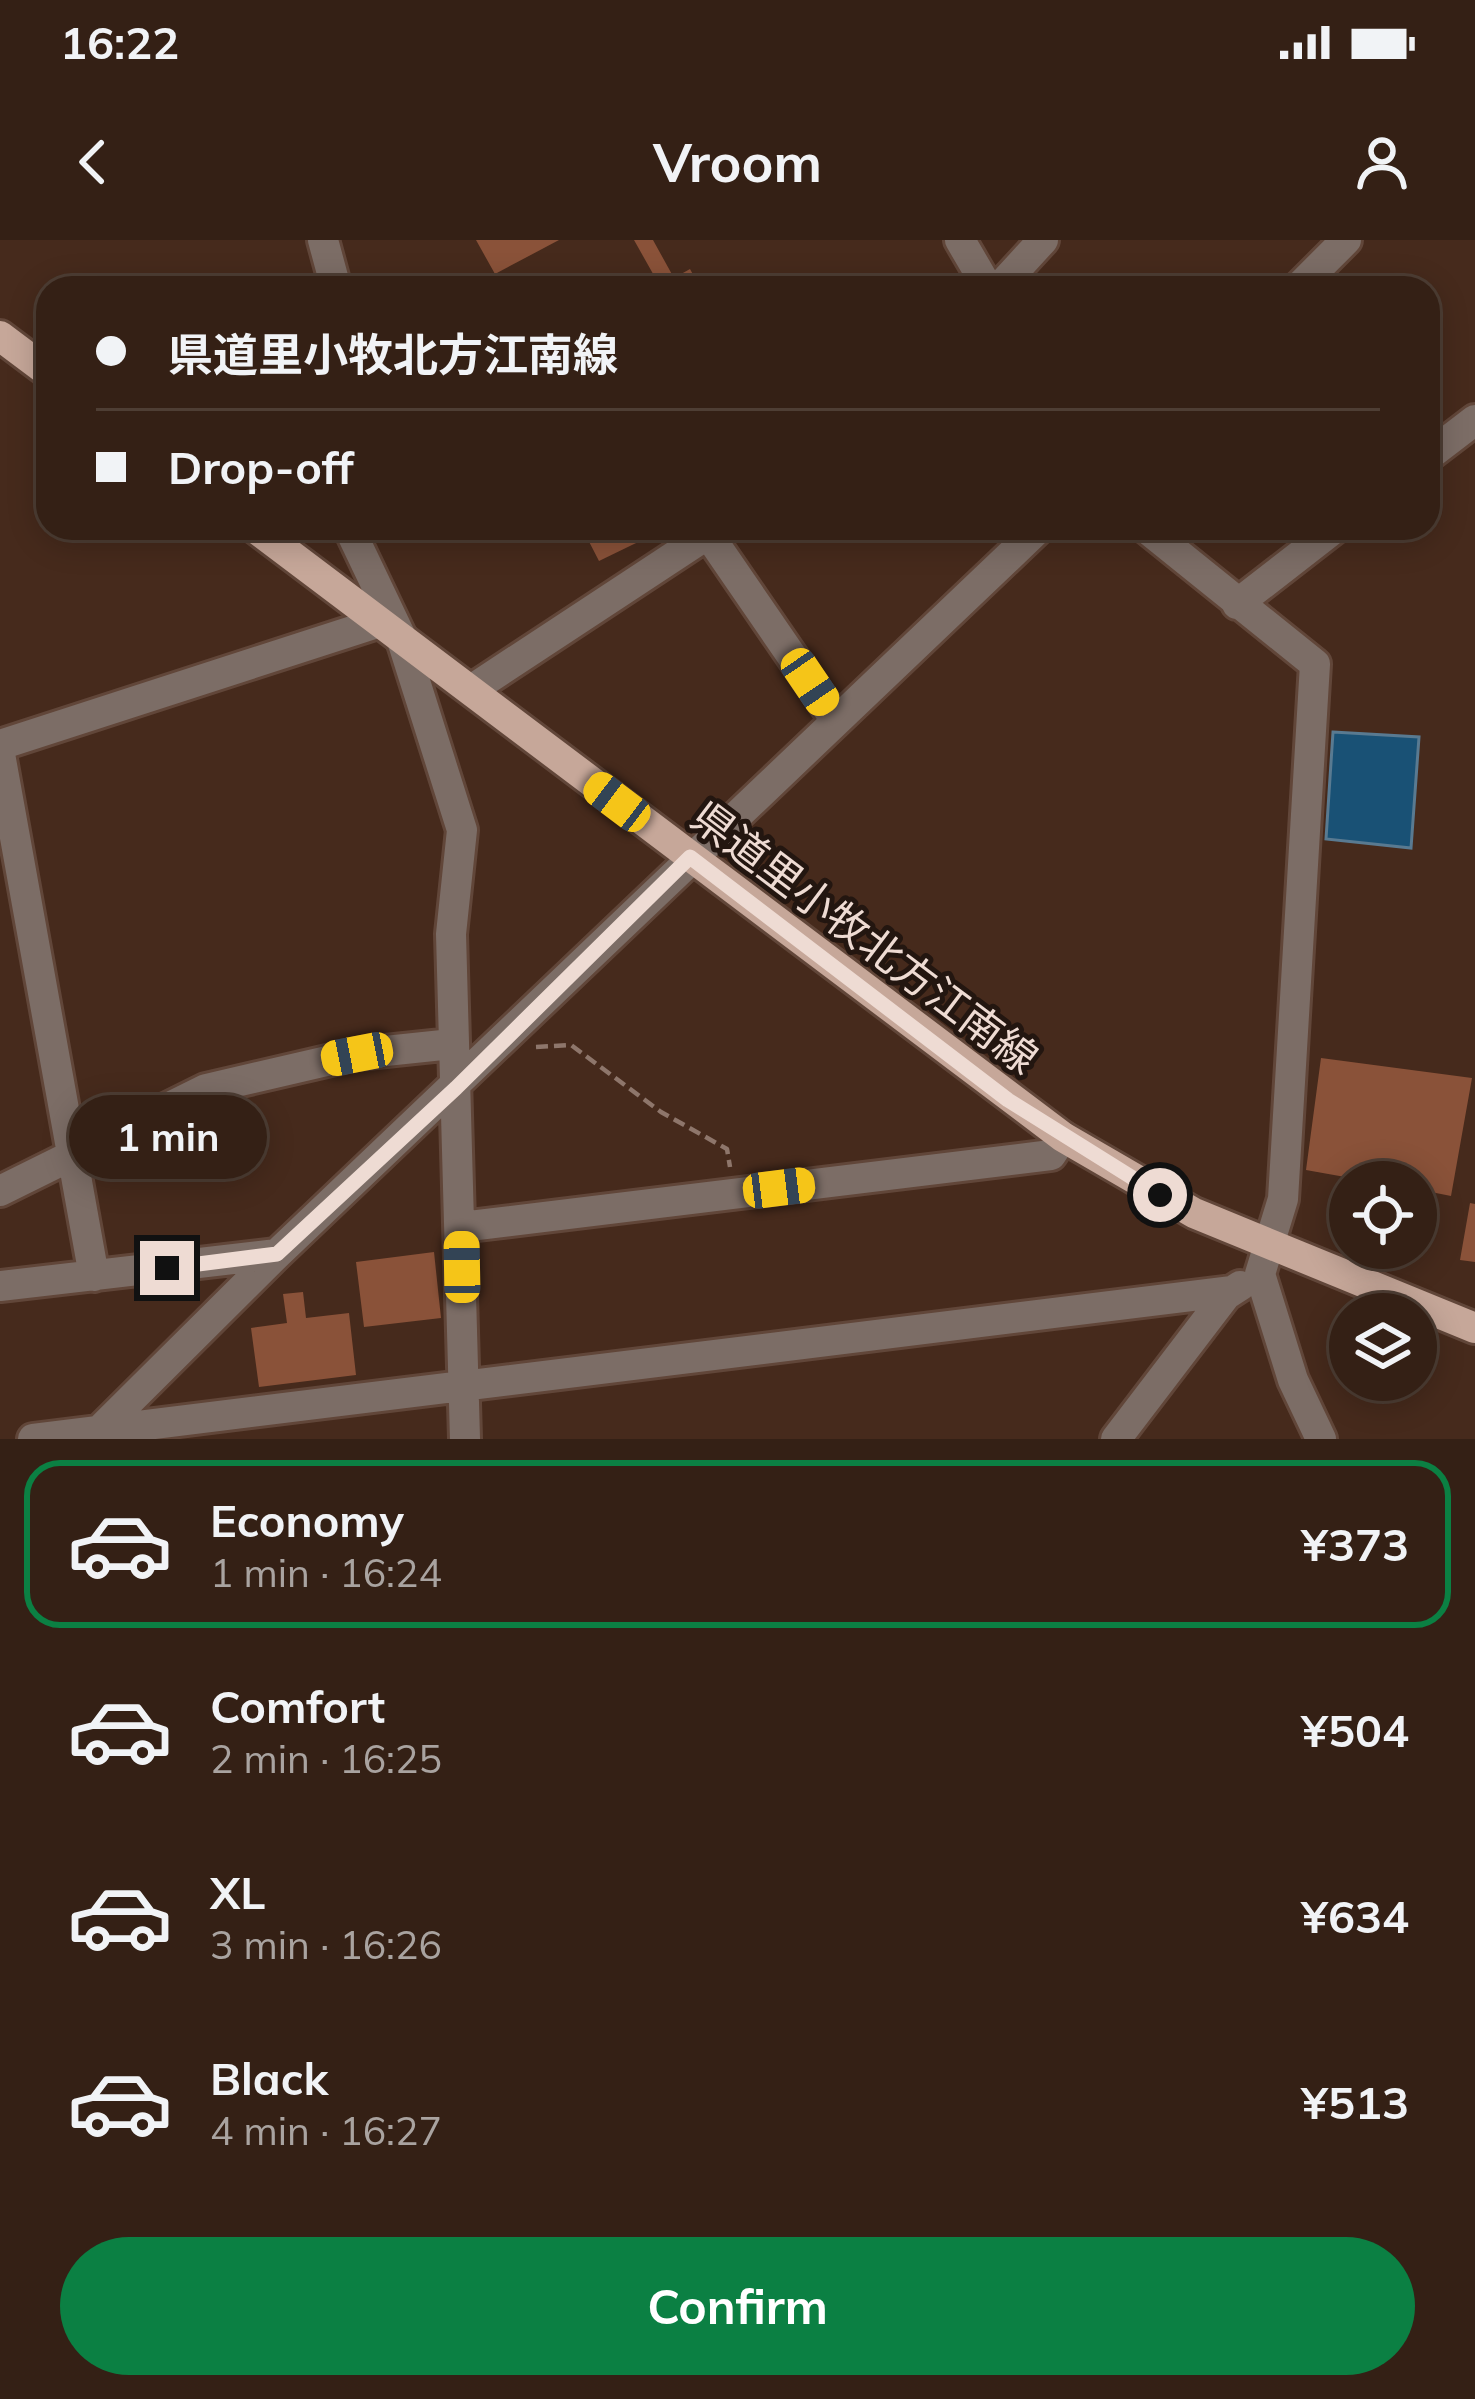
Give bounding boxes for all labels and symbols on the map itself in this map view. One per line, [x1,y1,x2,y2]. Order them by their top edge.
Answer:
car [775,642,845,722]
car [577,766,657,838]
street label: 県道里小牧北方江南線 [681,789,1049,1085]
car [318,1029,396,1079]
callout: 1 min [68,1094,266,1178]
car [741,1166,817,1210]
route start [1133,1168,1187,1222]
car [443,1231,481,1303]
route end [140,1241,194,1295]

